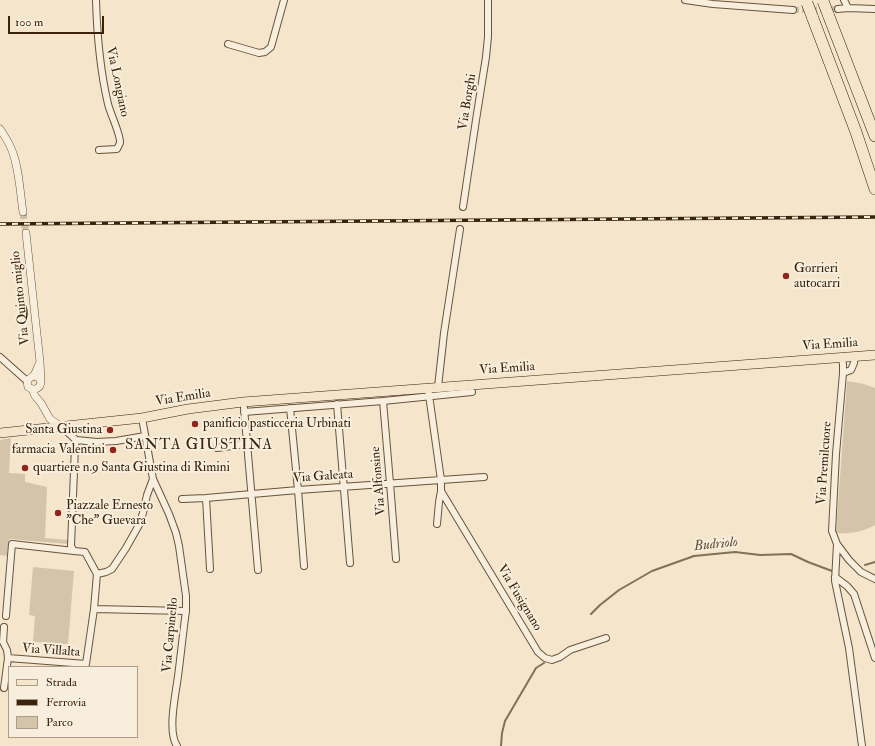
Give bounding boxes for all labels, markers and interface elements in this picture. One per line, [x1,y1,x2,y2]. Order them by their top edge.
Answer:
scale bar [10,8,106,34]
text: 100 m [15,15,43,30]
street label: Via Longiano [102,46,132,118]
street label: Via Borghi [456,73,480,131]
street label: Via Quinto miglio [8,250,34,346]
place label: Gorrieri autocarri [794,261,840,292]
marker: Gorrieri autocarri [781,271,791,281]
street label: Via Emilia [802,335,858,355]
street label: Via Emilia [479,359,535,379]
street label: Via Emilia [154,386,212,410]
place label: panificio pasticceria Urbinati [203,416,351,432]
marker: panificio pasticceria Urbinati [190,419,200,429]
street label: Via Premilcuore [814,421,836,505]
place label: Santa Giustina [25,422,102,438]
marker: Santa Giustina [105,425,115,435]
district label: SANTA GIUSTINA [125,437,273,455]
place label: farmacia Valentini [12,442,105,458]
marker: farmacia Valentini [108,445,118,455]
street label: Via Alfonsine [368,446,390,516]
place label: quartiere n.9 Santa Giustina di Rimini [33,460,230,476]
marker: quartiere n.9 Santa Giustina di Rimini [20,463,30,473]
street label: Via Galeata [292,467,354,487]
place label: Piazzale Ernesto "Che" Guevara [66,498,153,529]
marker: Piazzale Ernesto "Che" Guevara [53,508,63,518]
water label: Budriolo [693,534,739,556]
street label: Via Fusignano [493,562,545,634]
street label: Via Carpinello [160,597,182,673]
street label: Via Villalta [21,641,81,661]
legend [8,666,138,738]
text: Strada [46,675,77,690]
text: Ferrovia [46,695,86,710]
text: Parco [46,715,73,730]

